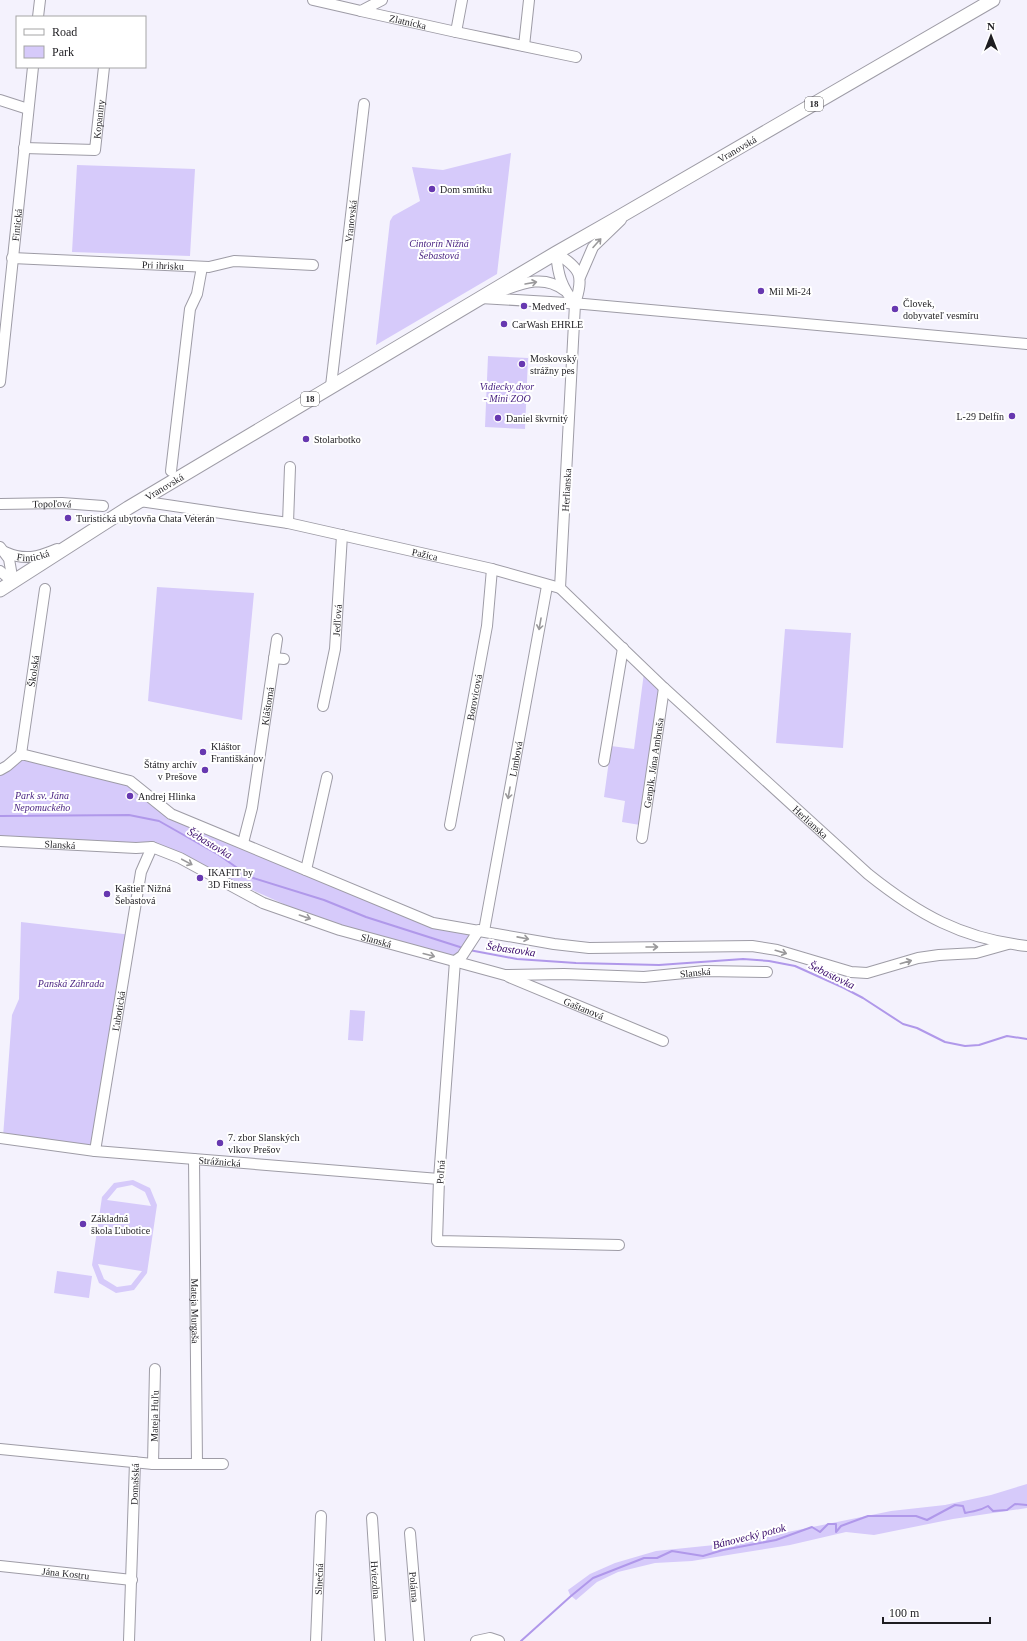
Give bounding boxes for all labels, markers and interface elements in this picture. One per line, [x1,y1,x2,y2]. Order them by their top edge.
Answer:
street label: Zlatnícka [388,12,428,31]
legend [16,16,146,68]
north arrow [971,16,1011,56]
text: N [987,20,995,32]
text: Road [52,25,77,39]
text: Park [52,45,74,59]
road number: 18 [805,97,823,111]
street label: Kopaniny [91,99,106,139]
street label: Vranovská [716,133,759,165]
marker: Dom smútku [427,184,437,194]
place label: Dom smútku [440,184,492,195]
street label: Vranovská [343,199,359,243]
street label: Fintická [10,207,24,242]
one-way arrow [593,237,602,248]
park label: Cintorín Nižná Šebastová [409,238,469,261]
street label: Pri ihrisku [142,259,184,272]
one-way arrow [524,278,537,286]
marker: Mil Mi-24 [756,286,766,296]
place label: Mil Mi-24 [769,286,811,297]
place label: Človek, dobyvateľ vesmíru [903,298,978,321]
marker: Medveď [519,301,529,311]
place label: Medveď [532,301,567,312]
marker: Človek, dobyvateľ vesmíru [890,304,900,314]
marker: CarWash EHRLE [499,319,509,329]
place label: CarWash EHRLE [512,319,583,330]
place label: Moskovský strážny pes [530,353,577,376]
marker: Moskovský strážny pes [517,359,527,369]
park label: Vidiecky dvor - Mini ZOO [480,381,534,404]
road number: 18 [301,392,319,406]
place label: L-29 Delfín [957,411,1004,422]
marker: L-29 Delfín [1007,411,1017,421]
marker: Daniel škvrnitý [493,413,503,423]
place label: Daniel škvrnitý [506,413,568,424]
marker: Stolarbotko [301,434,311,444]
place label: Stolarbotko [314,434,361,445]
street label: Herlianska [560,468,573,512]
street label: Vranovská [143,471,186,503]
street label: Topoľová [32,498,72,510]
marker: Turistická ubytovňa Chata Veterán [63,513,73,523]
place label: Turistická ubytovňa Chata Veterán [76,513,215,524]
street label: Pažica [411,546,439,563]
street label: Fintická [16,547,51,563]
street label: Jedľová [331,604,344,637]
one-way arrow [536,617,544,630]
street label: Školská [26,654,41,687]
street label: Borovicová [465,673,484,721]
street label: Kláštorná [259,686,276,726]
street label: Genplk. Jána Ambruša [641,717,666,809]
street label: Limbová [507,740,525,778]
place label: Kláštor Františkánov [211,741,263,764]
marker: Kláštor Františkánov [198,747,208,757]
place label: Štátny archív v Prešove [144,759,198,782]
marker: Štátny archív v Prešove [200,765,210,775]
one-way arrow [505,786,513,799]
park label: Park sv. Jána Nepomuckého [13,790,70,813]
marker: Andrej Hlinka [125,791,135,801]
place label: Andrej Hlinka [138,791,196,802]
street label: Herlianska [791,803,830,841]
water label: Šebastovka [186,825,235,861]
street label: Slanská [44,838,76,851]
one-way arrow [181,859,193,866]
place label: IKAFIT by 3D Fitness [208,867,253,890]
marker: IKAFIT by 3D Fitness [195,873,205,883]
place label: Kaštieľ Nižná Šebastová [115,883,172,906]
marker: Kaštieľ Nižná Šebastová [102,889,112,899]
one-way arrow [298,914,310,922]
street label: Slanská [360,931,393,950]
one-way arrow [516,935,529,943]
water label: Šebastovka [486,940,537,958]
one-way arrow [645,943,658,951]
one-way arrow [774,949,787,956]
one-way arrow [423,951,436,959]
one-way arrow [900,958,913,965]
water label: Šebastovka [807,959,857,991]
street label: Slanská [679,966,712,979]
park label: Panská Záhrada [37,978,104,989]
street label: Ľubotická [110,990,127,1032]
street label: Gaštanová [562,995,606,1022]
place label: 7. zbor Slanských vlkov Prešov [228,1132,299,1155]
marker: 7. zbor Slanských vlkov Prešov [215,1138,225,1148]
street label: Strážnická [198,1154,242,1169]
street label: Poľná [434,1159,447,1184]
place label: Základná škola Ľubotice [91,1213,151,1236]
marker: Základná škola Ľubotice [78,1219,88,1229]
street label: Mateja Murgaša [189,1278,201,1344]
street label: Mateja Huľu [148,1390,161,1442]
street label: Domašská [129,1463,141,1505]
water label: Bánovecký potok [711,1521,788,1551]
street label: Hviezdna [369,1560,382,1600]
street label: Slnečná [313,1562,325,1595]
street label: Jána Kostru [41,1565,90,1581]
street label: Polárna [407,1571,421,1603]
scale bar [883,1599,990,1625]
text: 100 m [889,1606,920,1620]

